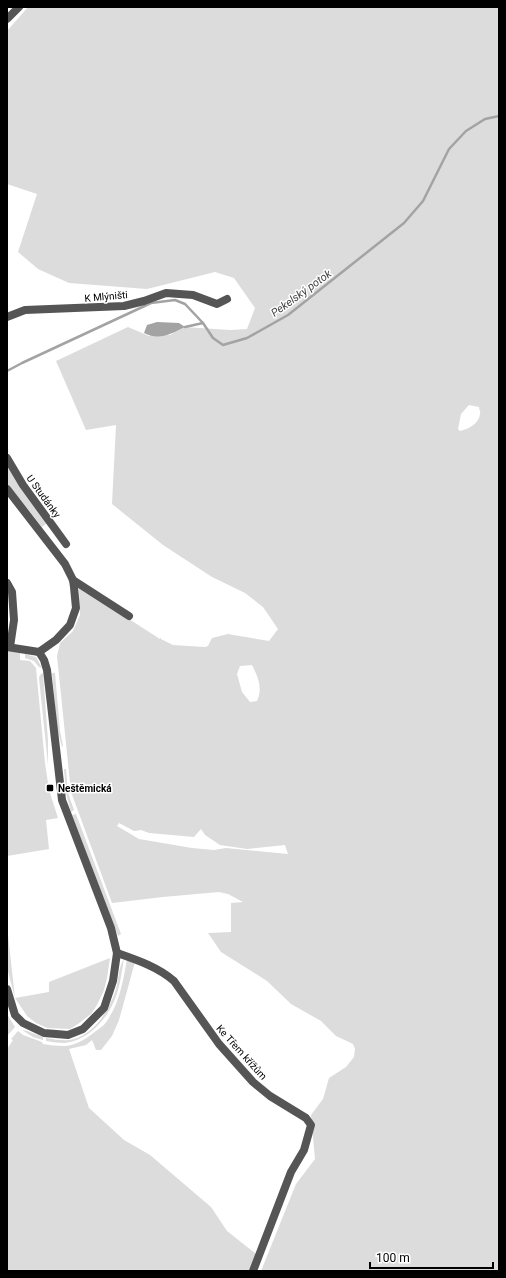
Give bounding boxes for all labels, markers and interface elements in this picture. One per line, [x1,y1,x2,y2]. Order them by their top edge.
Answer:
water label: Pekelský potok [269,267,335,320]
street label: K Mlýništi [84,289,128,304]
street label: U Studánky [24,473,63,520]
marker: Neštěmická [45,783,55,793]
place label: Neštěmická [58,783,112,794]
street label: Ke Třem křížům [214,1023,269,1082]
scale bar [370,1244,493,1270]
text: 100 m [376,1251,410,1265]

